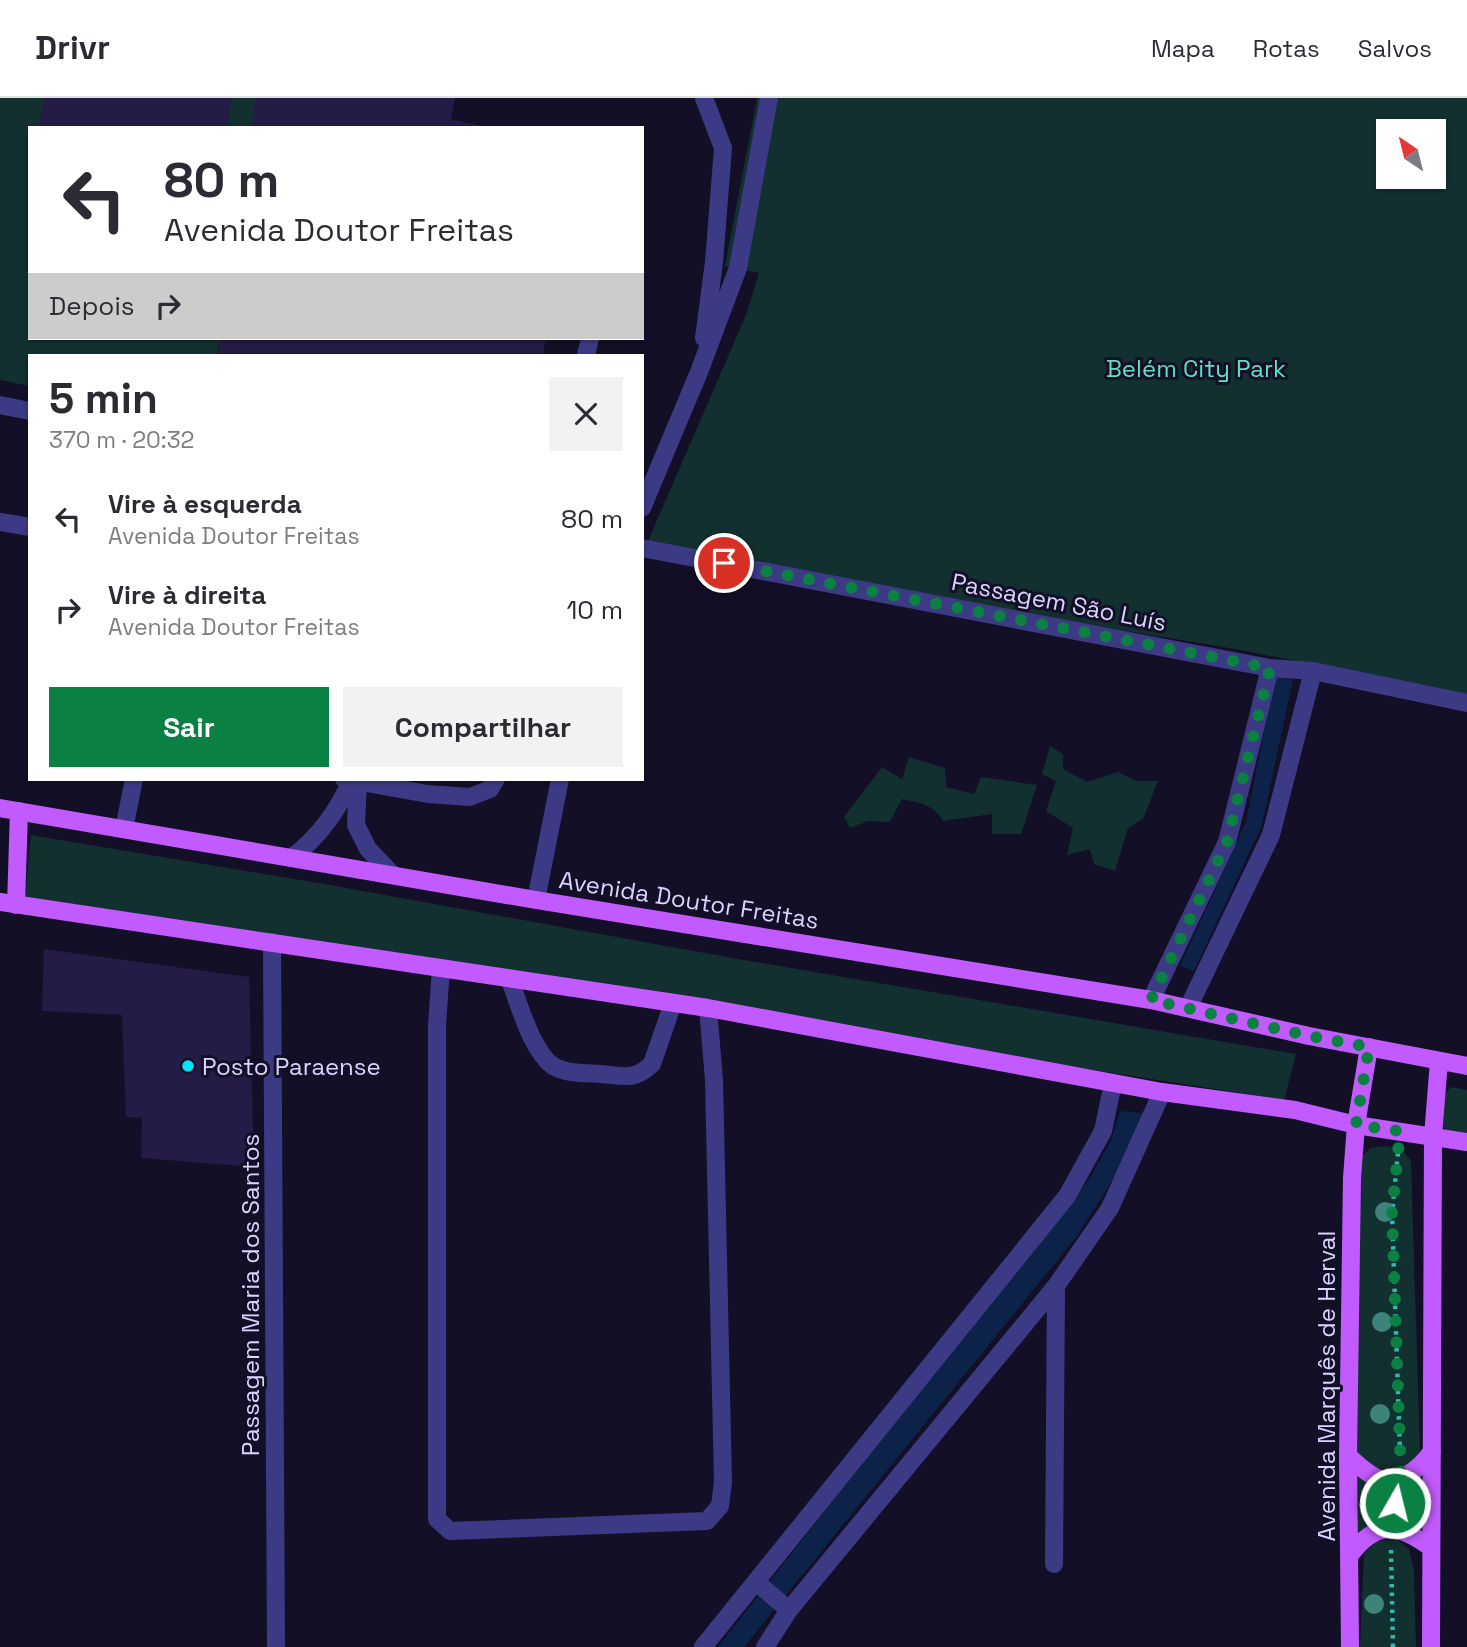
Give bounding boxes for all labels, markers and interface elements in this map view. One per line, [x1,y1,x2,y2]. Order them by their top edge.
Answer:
text: Drivr [35,27,110,69]
text: Mapa [1151,33,1215,64]
text: Rotas [1253,33,1320,64]
text: Salvos [1358,33,1432,64]
north arrow [1376,119,1446,189]
map controls [1376,119,1446,189]
text: 80 m [164,149,279,211]
icon: left [49,154,140,245]
text: Avenida Doutor Freitas [164,210,514,250]
icon: right [149,287,187,325]
text: Depois [49,289,135,323]
park label: Belém City Park [1106,353,1286,384]
text: 5 min [49,372,158,425]
button: close [549,377,623,451]
text: 370 m · 20:32 [49,425,194,455]
text: Vire à esquerda [108,487,302,521]
icon: left [49,500,87,538]
text: 80 m [561,502,623,536]
text: Avenida Doutor Freitas [108,521,360,551]
pin [694,533,754,593]
icon: arrive [705,544,743,582]
street label: Passagem São Luís [949,566,1169,638]
text: Vire à direita [108,578,266,612]
icon: right [49,591,87,629]
text: 10 m [566,593,623,627]
text: Avenida Doutor Freitas [108,612,360,642]
button: Sair [49,687,329,767]
button: Compartilhar [343,687,623,767]
street label: Avenida Doutor Freitas [557,864,821,936]
place label: Posto Paraense [202,1051,381,1082]
marker: Posto Paraense [180,1058,196,1074]
street label: Passagem Maria dos Santos [235,1134,266,1456]
street label: Avenida Marquês de Herval [1311,1231,1342,1541]
position arrow [1358,1466,1432,1540]

